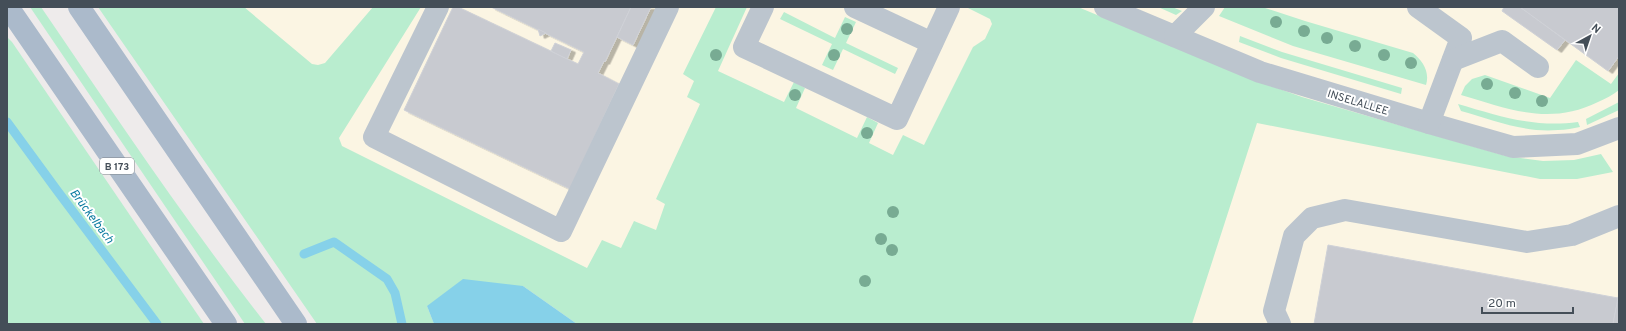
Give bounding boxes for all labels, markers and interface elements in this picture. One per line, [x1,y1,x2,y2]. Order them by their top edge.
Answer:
north arrow [1570,16,1610,56]
text: N [1588,21,1603,37]
street label: INSELALLEE [1326,87,1390,119]
road number: B 173 [100,158,134,174]
water label: Brückelbach [65,186,117,248]
scale bar [1482,289,1573,315]
text: 20 m [1488,296,1516,312]

